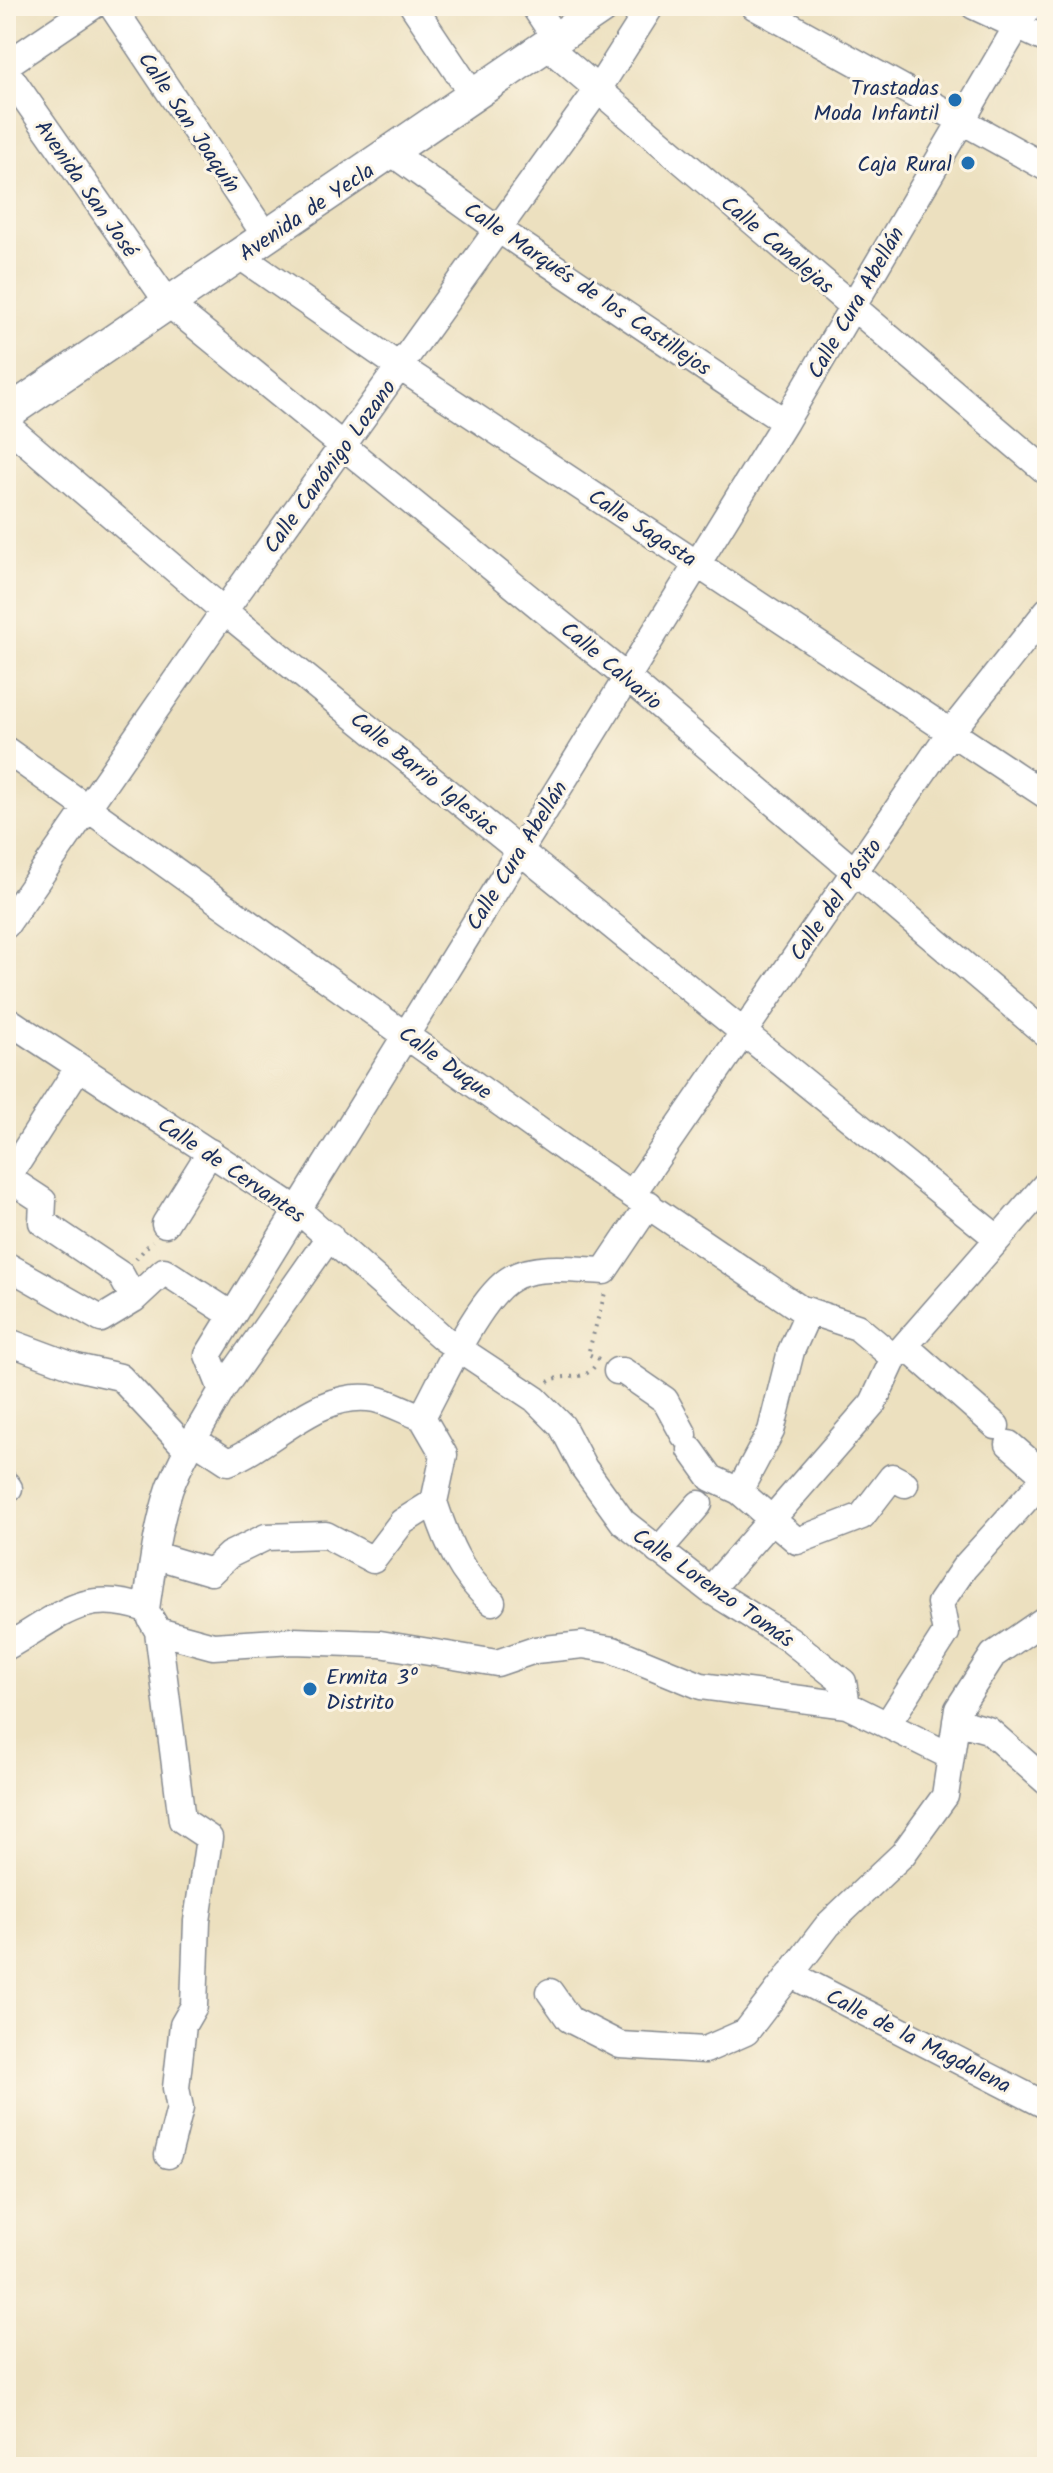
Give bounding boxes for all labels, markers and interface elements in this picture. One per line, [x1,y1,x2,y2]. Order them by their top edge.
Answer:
street label: Calle San Joaquín [128,46,248,201]
place label: Trastadas Moda Infantil [814,72,940,132]
marker: Trastadas Moda Infantil [946,91,964,109]
street label: Avenida San José [24,113,146,267]
place label: Caja Rural [857,148,953,183]
marker: Caja Rural [959,154,977,172]
street label: Avenida de Yecla [232,155,382,272]
street label: Calle Canalejas [712,188,841,304]
street label: Calle Marqués de los Castillejos [456,194,718,387]
street label: Calle Cura Abellán [799,220,915,386]
street label: Calle Canónigo Lozano [256,373,406,562]
street label: Calle Sagasta [580,481,703,578]
street label: Calle Calvario [552,614,669,720]
street label: Calle Barrio Iglesias [341,704,506,846]
street label: Calle Cura Abellán [458,775,578,938]
street label: Calle del Pósito [782,832,892,969]
street label: Calle Duque [390,1018,499,1110]
street label: Calle de Cervantes [149,1108,312,1234]
street label: Calle Lorenzo Tomás [624,1520,801,1659]
place label: Ermita 3º Distrito [326,1661,419,1721]
marker: Ermita 3º Distrito [301,1680,319,1698]
street label: Calle de la Magdalena [819,1980,1017,2104]

